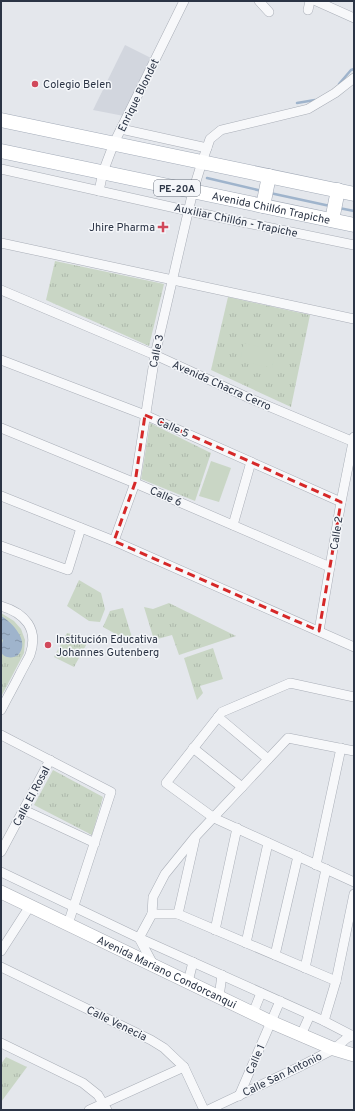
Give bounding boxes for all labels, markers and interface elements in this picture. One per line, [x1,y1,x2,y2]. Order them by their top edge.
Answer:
street label: Enrique Blondet [115,57,163,134]
place label: Colegio Belen [43,78,111,92]
marker: Colegio Belen [30,79,40,89]
road number: PE-20A [154,180,200,196]
street label: Avenida Chillón Trapiche [210,189,332,228]
street label: Auxiliar Chillón - Trapiche [173,201,299,241]
place label: Jhire Pharma [89,221,155,235]
marker: Jhire Pharma [158,222,168,232]
street label: Calle 3 [147,333,167,369]
street label: Avenida Chacra Cerro [170,358,273,414]
street label: Calle 5 [154,415,191,441]
street label: Calle 6 [147,484,184,510]
street label: Calle 2 [327,515,347,551]
place label: Institución Educativa Johannes Gutenberg [56,633,159,660]
marker: Institución Educativa Johannes Gutenberg [43,640,53,650]
street label: Calle El Rosal [10,764,54,829]
street label: Avenida Mariano Condorcanqui [94,933,239,1012]
street label: Calle Venecia [84,1003,149,1045]
street label: Calle 1 [243,1042,269,1077]
street label: Calle San Antonio [240,1050,325,1100]

